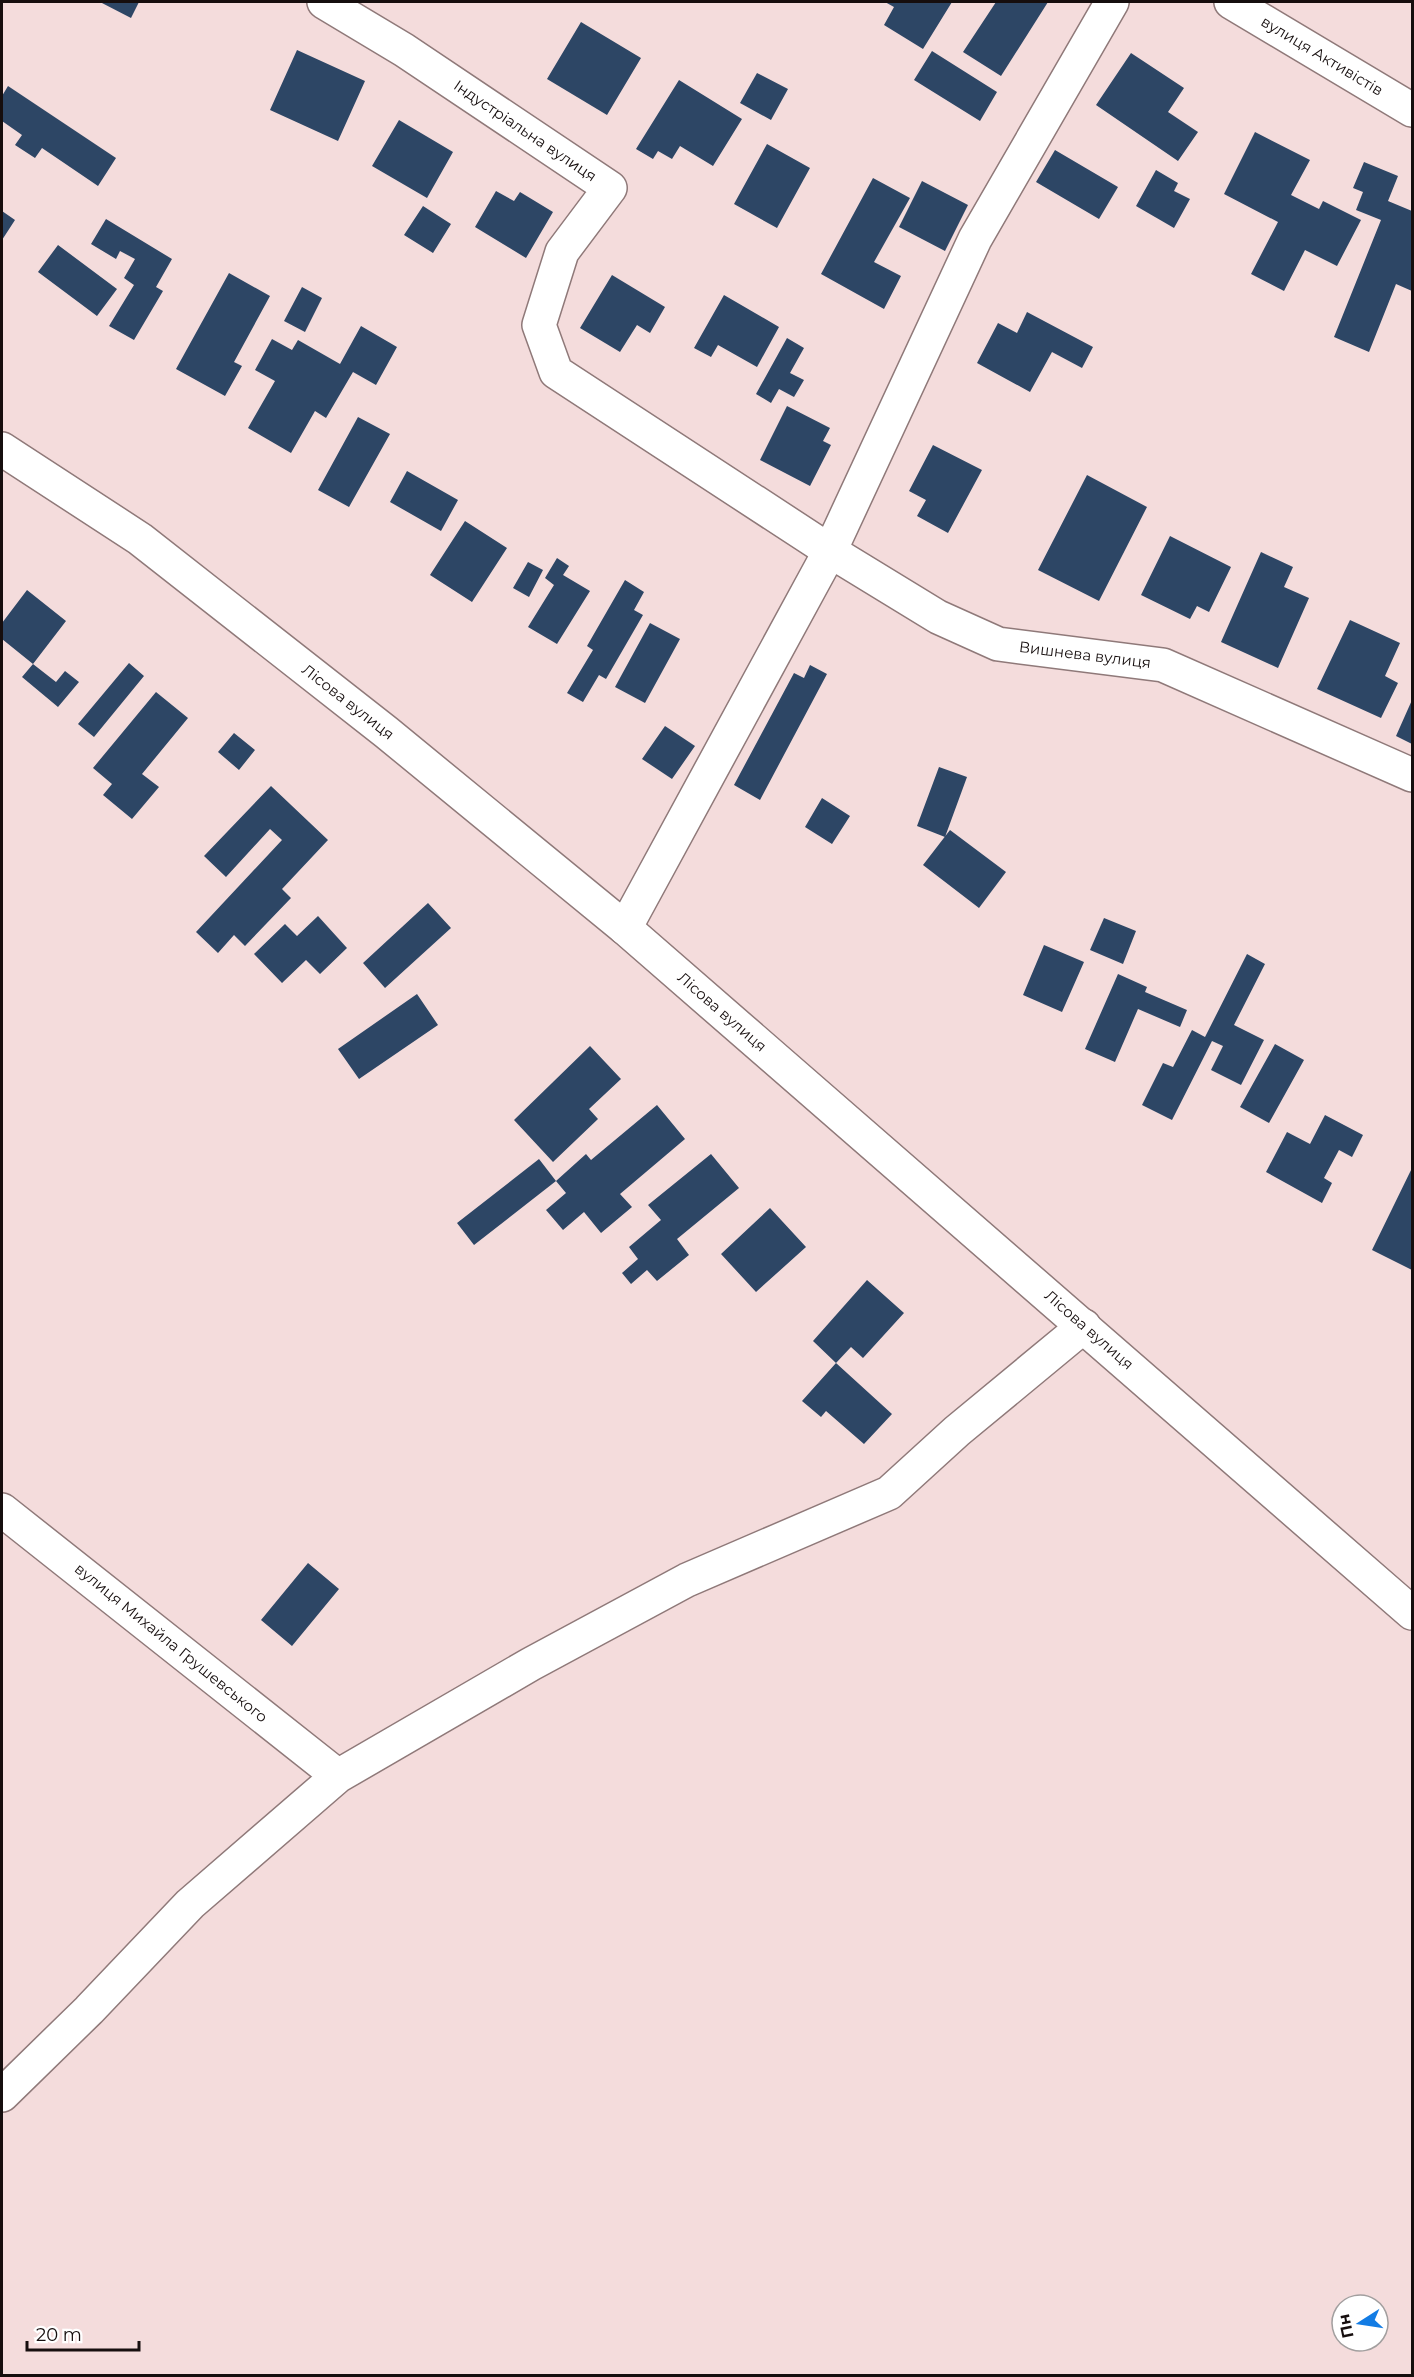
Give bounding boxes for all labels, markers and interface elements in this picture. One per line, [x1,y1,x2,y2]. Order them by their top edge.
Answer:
street label: вулиця Активістів [1258,12,1387,100]
street label: Індустріальна вулиця [450,76,600,185]
street label: Вишнева вулиця [1018,637,1152,672]
street label: Лісова вулиця [298,660,398,744]
street label: Лісова вулиця [674,968,771,1055]
street label: Лісова вулиця [1041,1286,1138,1373]
street label: вулиця Михайла Грушевського [71,1559,272,1726]
north arrow [1330,2293,1390,2353]
text: Пн [1334,2312,1358,2340]
scale bar [27,2314,140,2352]
text: 20 m [36,2324,82,2346]

